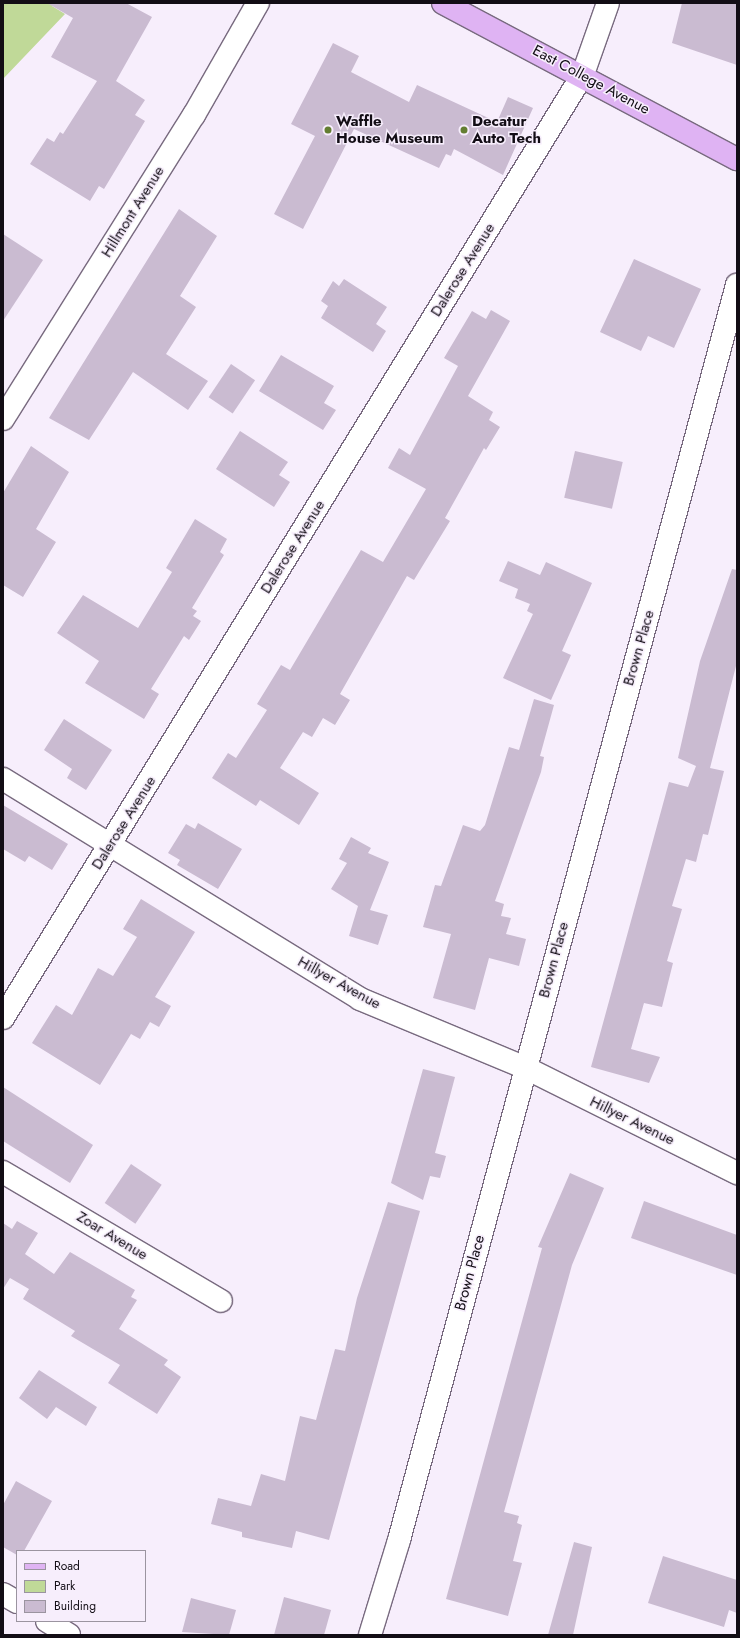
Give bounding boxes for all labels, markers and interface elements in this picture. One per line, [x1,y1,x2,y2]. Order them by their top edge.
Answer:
street label: East College Avenue [529,41,653,119]
place label: Waffle House Museum [336,112,444,147]
place label: Decatur Auto Tech [472,112,541,147]
marker: Waffle House Museum [323,125,333,135]
marker: Decatur Auto Tech [459,125,469,135]
street label: Hillmont Avenue [98,163,168,261]
street label: Dalerose Avenue [427,220,499,320]
street label: Dalerose Avenue [257,497,329,597]
street label: Brown Place [620,608,658,688]
street label: Dalerose Avenue [88,773,160,873]
street label: Brown Place [535,920,573,1000]
street label: Hillyer Avenue [294,953,384,1013]
street label: Hillyer Avenue [587,1093,677,1149]
street label: Zoar Avenue [73,1208,151,1264]
street label: Brown Place [451,1233,489,1313]
legend [16,1550,146,1622]
text: Road [54,1557,80,1575]
text: Park [54,1577,75,1595]
text: Building [54,1597,96,1615]

